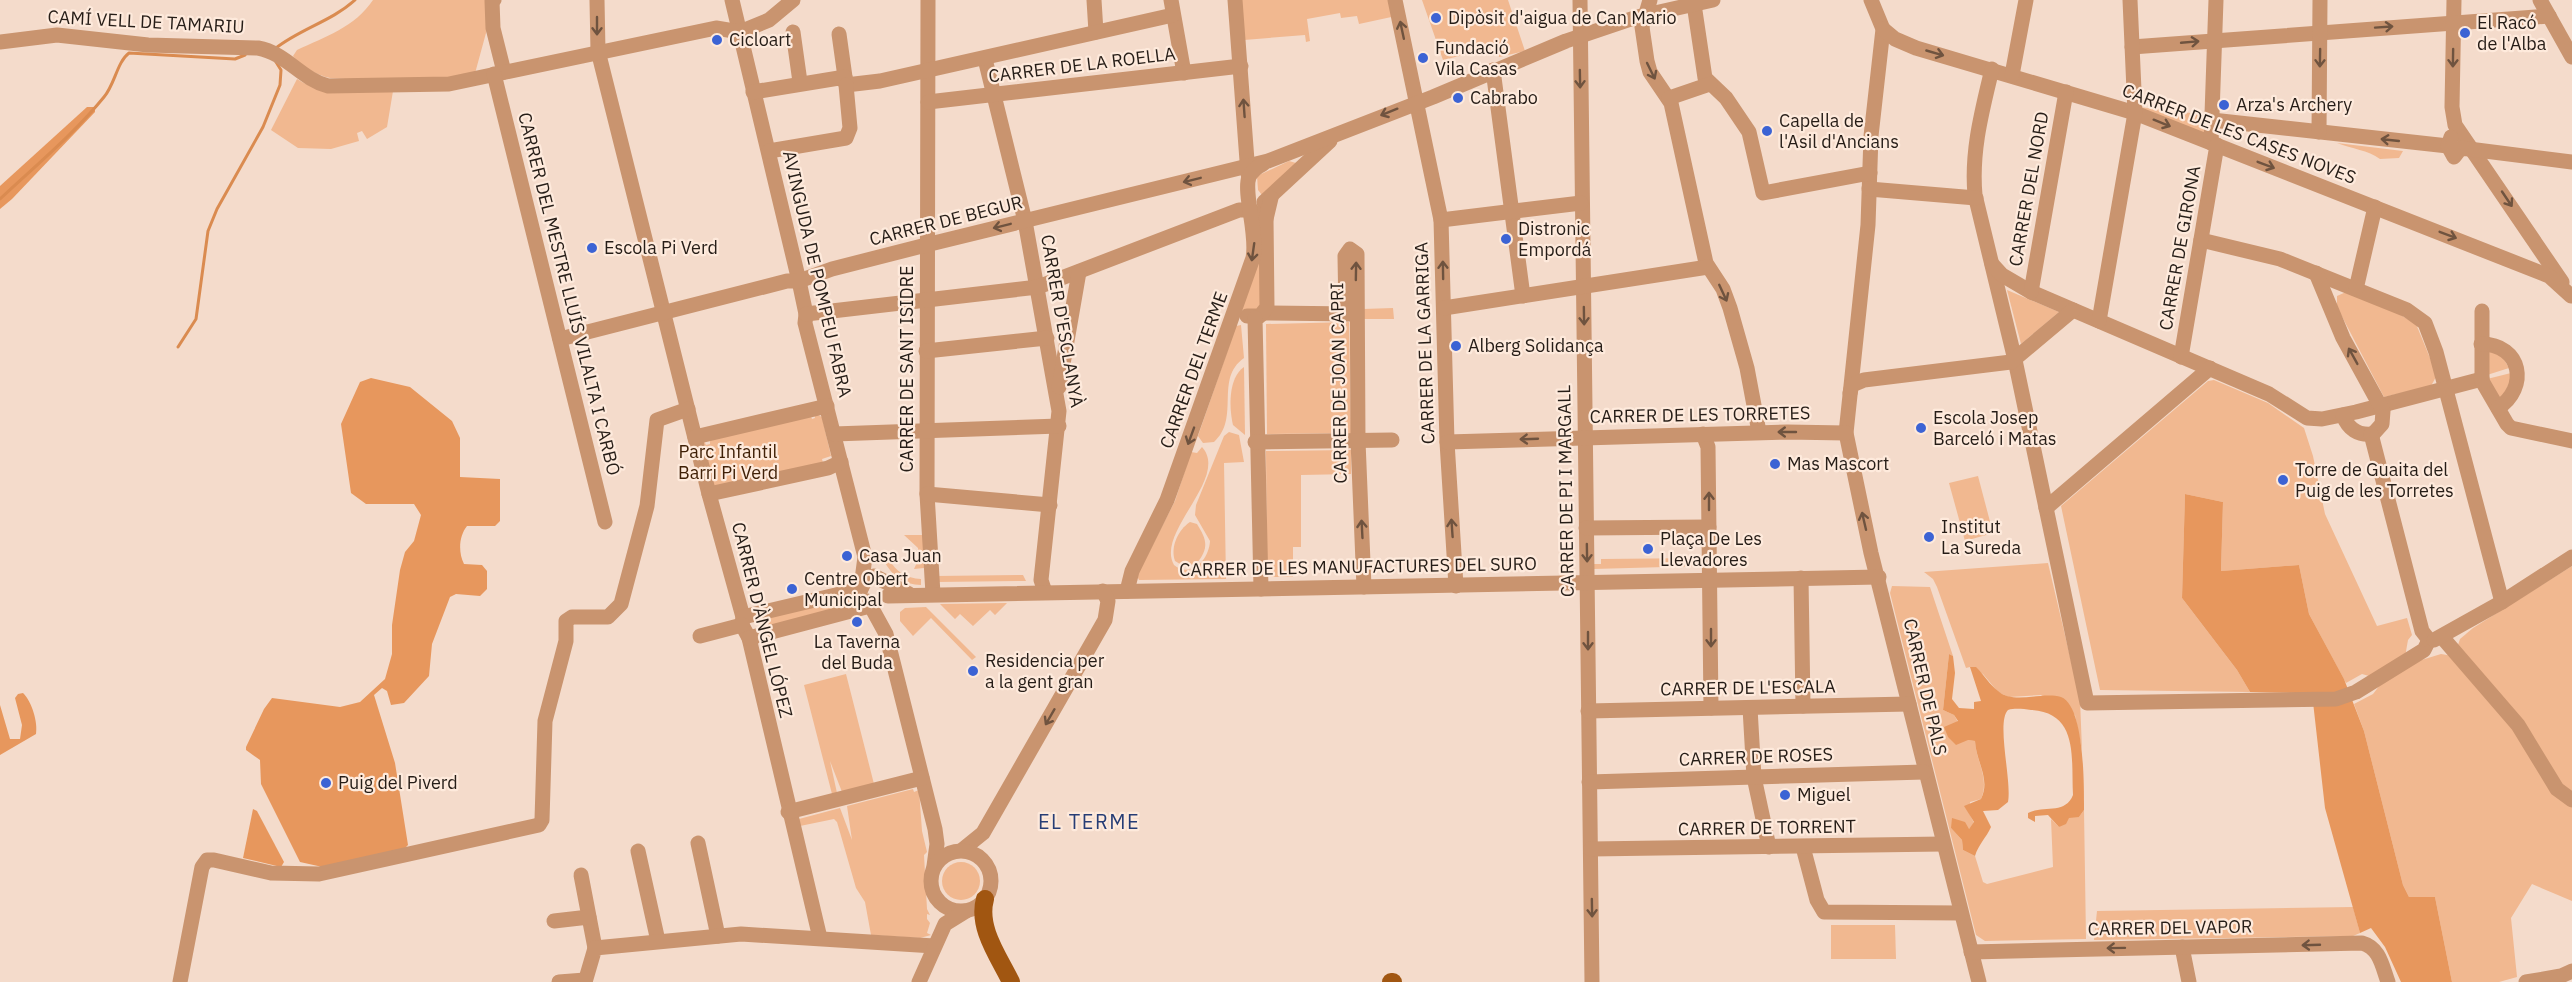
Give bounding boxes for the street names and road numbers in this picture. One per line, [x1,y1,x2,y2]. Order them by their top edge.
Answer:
street label: CAMÍ VELL DE TAMARIU [47,5,245,38]
street label: CARRER DE LA ROELLA [987,42,1177,87]
street label: CARRER DE LES CASES NOVES [2119,78,2359,189]
street label: CARRER DEL MESTRE LLUÍS VILALTA I CARBÓ [513,110,626,478]
street label: CARRER DEL NORD [2004,110,2053,268]
street label: AVINGUDA DE POMPEU FABRA [778,148,857,400]
street label: CARRER DE GIRONA [2154,163,2205,332]
street label: CARRER DE BEGUR [867,190,1025,251]
street label: CARRER D'ESCLANYÀ [1036,233,1089,410]
street label: CARRER DE LA GARRIGA [1409,241,1440,445]
street label: CARRER DE SANT ISIDRE [895,265,918,473]
street label: CARRER DE JOAN CAPRI [1325,282,1352,484]
street label: CARRER DEL TERME [1154,288,1233,451]
street label: CARRER DE PI I MARGALL [1552,385,1579,597]
street label: CARRER DE LES TORRETES [1590,401,1810,428]
street label: CARRER D'ÀNGEL LÓPEZ [727,520,798,720]
street label: CARRER DE LES MANUFACTURES DEL SURO [1179,552,1537,581]
street label: CARRER DE PALS [1899,616,1952,758]
street label: CARRER DE L'ESCALA [1660,674,1836,701]
street label: CARRER DE ROSES [1678,742,1834,771]
street label: CARRER DE TORRENT [1678,814,1856,841]
street label: CARRER DEL VAPOR [2087,915,2253,940]

